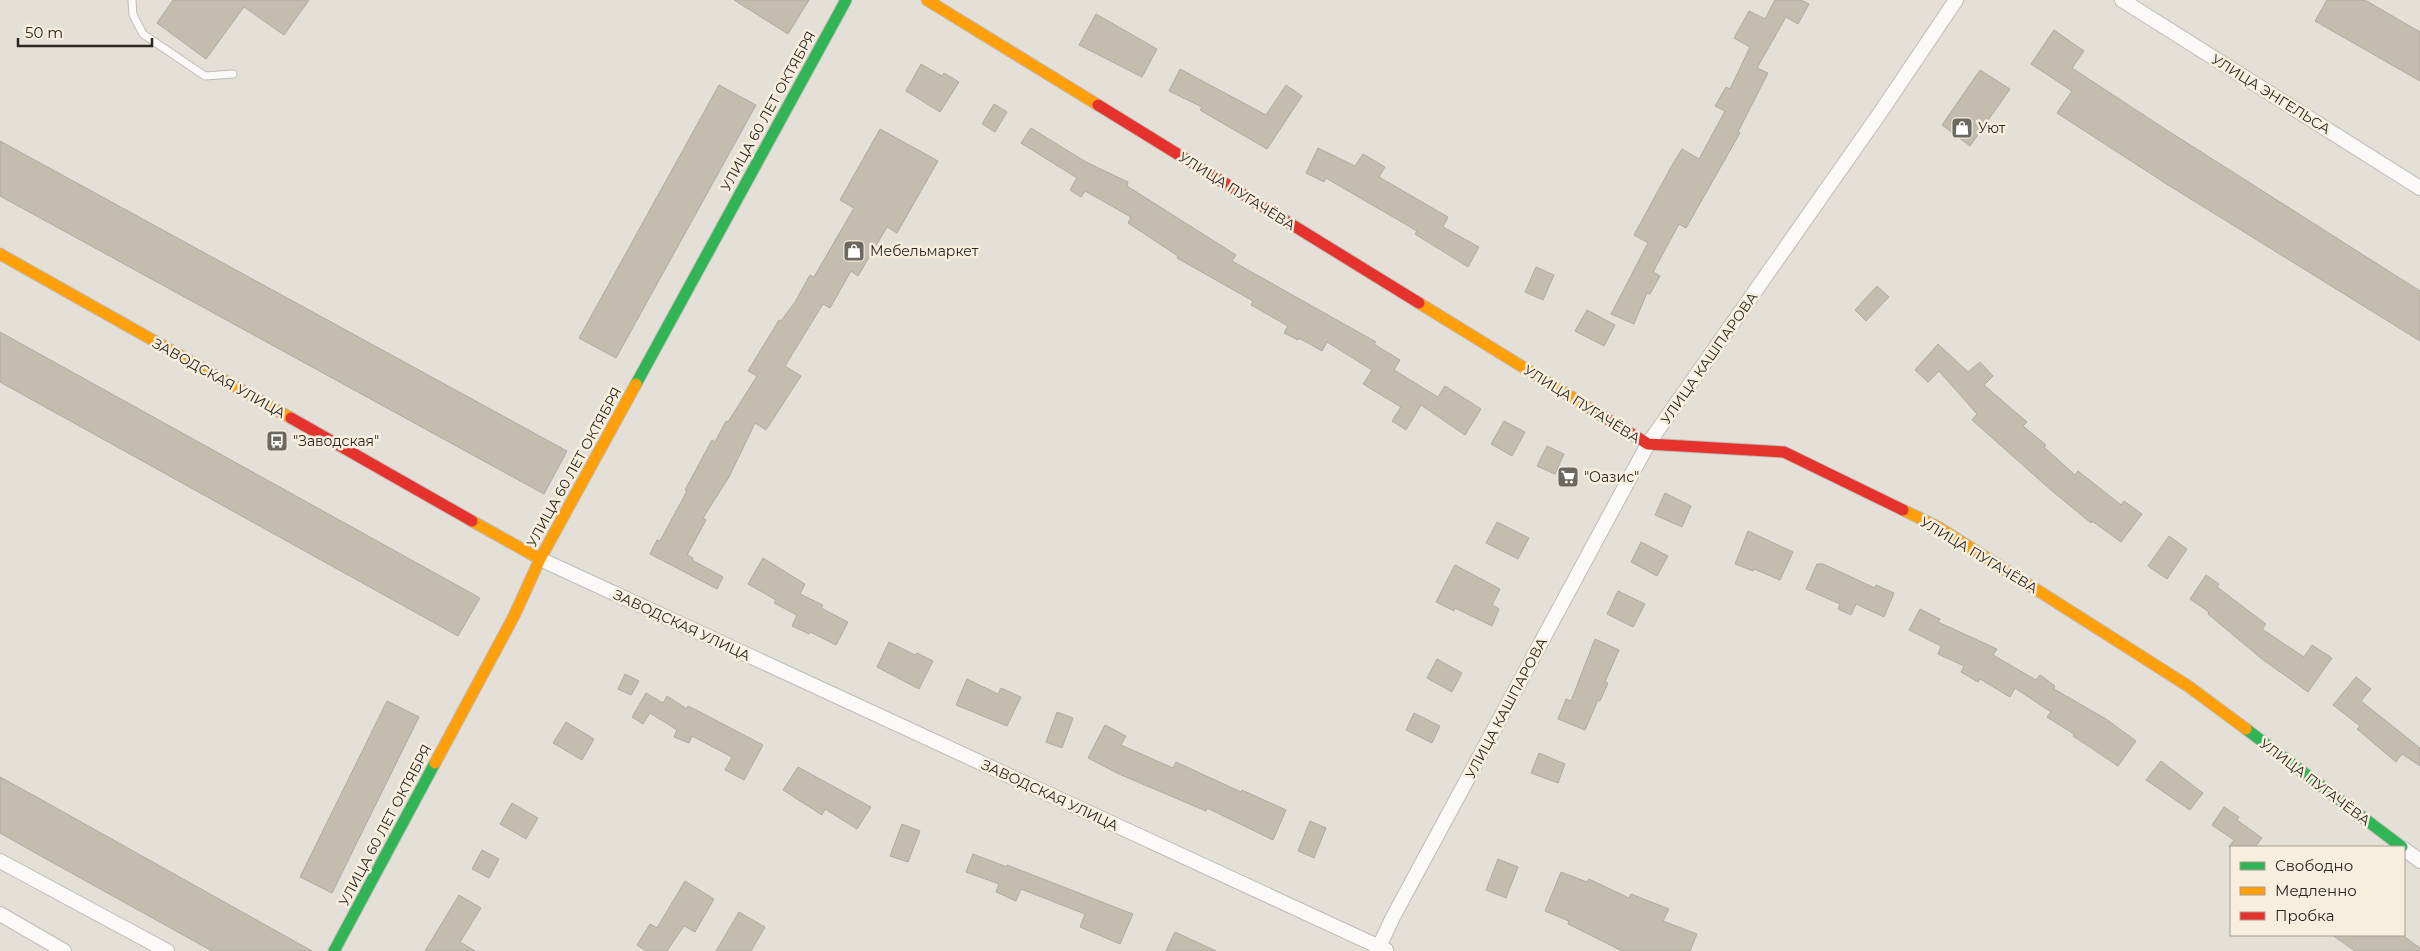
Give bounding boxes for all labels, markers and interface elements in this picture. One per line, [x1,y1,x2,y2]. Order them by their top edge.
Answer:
scale bar [18,15,151,47]
text: 50 m [25,23,63,42]
street label: УЛИЦА 60 ЛЕТ ОКТЯБРЯ [716,28,820,194]
street label: УЛИЦА ЭНГЕЛЬСА [2208,50,2334,138]
shop icon: Уют [1950,116,1974,140]
place label: Уют [1978,119,2006,137]
street label: УЛИЦА ПУГАЧЁВА [1175,148,1299,234]
shop icon: Мебельмаркет [842,239,866,263]
place label: Мебельмаркет [870,242,979,260]
street label: УЛИЦА КАШПАРОВА [1657,288,1762,428]
street label: ЗАВОДСКАЯ УЛИЦА [149,334,289,422]
street label: УЛИЦА ПУГАЧЁВА [1520,361,1644,447]
street label: УЛИЦА 60 ЛЕТ ОКТЯБРЯ [522,384,626,550]
bus stop icon: "Заводская" [265,429,289,453]
place label: "Заводская" [293,432,379,450]
supermarket icon: "Оазис" [1556,465,1580,489]
place label: "Оазис" [1584,468,1639,486]
street label: УЛИЦА ПУГАЧЁВА [1917,513,2042,598]
street label: ЗАВОДСКАЯ УЛИЦА [611,585,754,665]
street label: УЛИЦА КАШПАРОВА [1461,634,1551,782]
street label: УЛИЦА ПУГАЧЁВА [2256,734,2374,830]
street label: УЛИЦА 60 ЛЕТ ОКТЯБРЯ [335,741,435,909]
street label: ЗАВОДСКАЯ УЛИЦА [979,755,1122,835]
legend [2230,846,2405,936]
text: Свободно [2275,856,2353,875]
text: Медленно [2275,881,2357,900]
text: Пробка [2275,906,2334,925]

